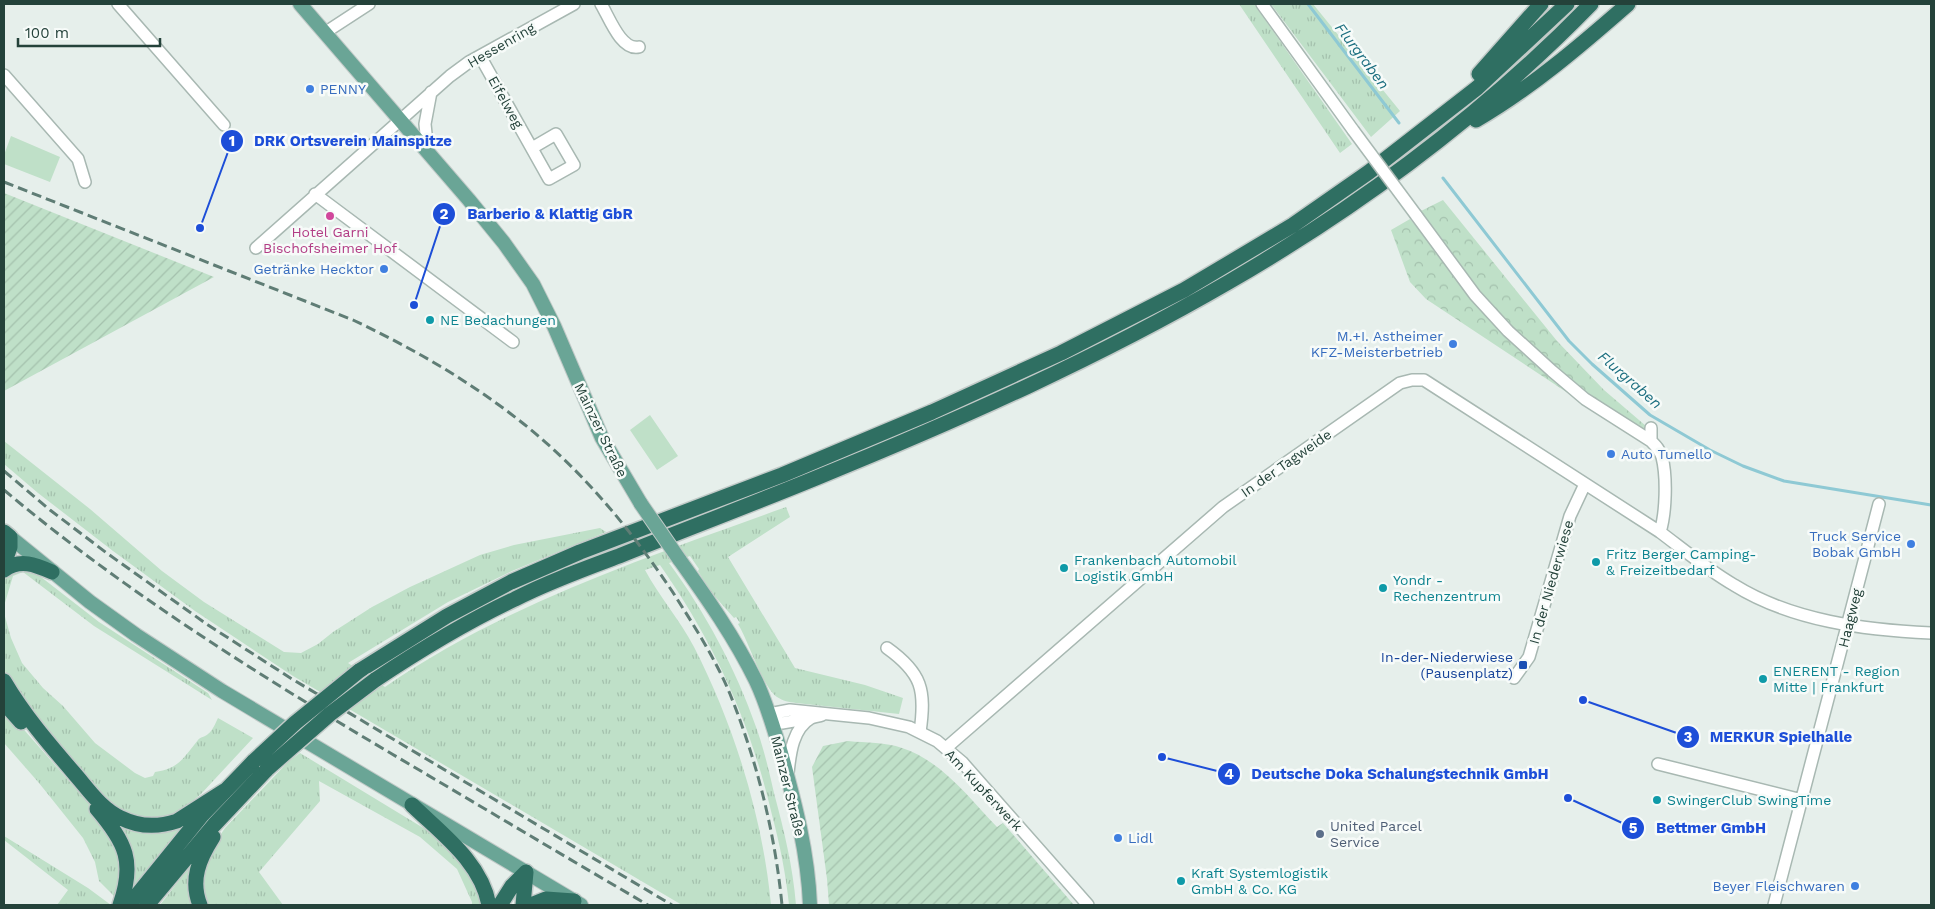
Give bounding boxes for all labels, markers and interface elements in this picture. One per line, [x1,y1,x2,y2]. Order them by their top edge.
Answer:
scale bar [18,15,160,47]
street label: Hessenring [464,19,538,71]
water label: Flurgraben [1331,19,1393,93]
text: 100 m [25,24,69,42]
street label: Eifelweg [485,73,527,131]
place label: PENNY [320,81,366,97]
marker: PENNY [304,83,316,95]
callout: DRK Ortsverein Mainspitze [219,126,462,156]
text: 1 [229,132,235,150]
text: DRK Ortsverein Mainspitze [254,132,452,150]
callout: Barberio & Klattig GbR [432,199,642,229]
text: 2 [440,205,449,223]
text: Barberio & Klattig GbR [467,205,633,223]
marker: Hotel Garni Bischofsheimer Hof [324,210,336,222]
place label: Hotel Garni Bischofsheimer Hof [263,224,397,256]
place label: Getränke Hecktor [253,261,374,277]
marker: Getränke Hecktor [378,263,390,275]
place label: NE Bedachungen [440,312,556,328]
marker: NE Bedachungen [424,314,436,326]
place label: M.+I. Astheimer KFZ-Meisterbetrieb [1311,328,1443,360]
marker: M.+I. Astheimer KFZ-Meisterbetrieb [1447,338,1459,350]
water label: Flurgraben [1594,347,1666,413]
street label: Mainzer Straße [571,380,631,480]
street label: In der Tagweide [1238,426,1334,500]
place label: Auto Tumello [1621,446,1712,462]
marker: Auto Tumello [1605,448,1617,460]
street label: In der Niederwiese [1526,518,1576,646]
place label: Truck Service Bobak GmbH [1809,528,1901,560]
marker: Truck Service Bobak GmbH [1905,538,1917,550]
place label: Fritz Berger Camping- & Freizeitbedarf [1606,546,1756,578]
place label: Frankenbach Automobil Logistik GmbH [1074,552,1237,584]
marker: Fritz Berger Camping- & Freizeitbedarf [1590,556,1602,568]
marker: Frankenbach Automobil Logistik GmbH [1058,562,1070,574]
place label: Yondr - Rechenzentrum [1393,572,1501,604]
marker: Yondr - Rechenzentrum [1377,582,1389,594]
street label: Haagweg [1835,586,1865,649]
place label: In-der-Niederwiese (Pausenplatz) [1381,649,1513,681]
marker: In-der-Niederwiese (Pausenplatz) [1517,659,1529,671]
place label: ENERENT - Region Mitte | Frankfurt [1773,663,1900,695]
marker: ENERENT - Region Mitte | Frankfurt [1757,673,1769,685]
callout: MERKUR Spielhalle [1675,722,1863,752]
text: 3 [1684,728,1693,746]
text: MERKUR Spielhalle [1710,728,1853,746]
street label: Mainzer Straße [768,734,808,838]
street label: Am Kupferwerk [942,746,1026,834]
callout: Deutsche Doka Schalungstechnik GmbH [1217,759,1559,789]
text: 4 [1224,765,1234,783]
text: Deutsche Doka Schalungstechnik GmbH [1251,765,1549,783]
place label: SwingerClub SwingTime [1667,792,1831,808]
marker: SwingerClub SwingTime [1651,794,1663,806]
callout: Bettmer GmbH [1621,813,1776,843]
place label: United Parcel Service [1330,818,1423,850]
text: 5 [1629,819,1638,837]
text: Bettmer GmbH [1656,819,1766,837]
marker: United Parcel Service [1314,828,1326,840]
place label: Lidl [1128,830,1154,846]
marker: Lidl [1112,832,1124,844]
place label: Kraft Systemlogistik GmbH & Co. KG [1191,865,1328,897]
marker: Kraft Systemlogistik GmbH & Co. KG [1175,875,1187,887]
place label: Beyer Fleischwaren [1713,878,1845,894]
marker: Beyer Fleischwaren [1849,880,1861,892]

